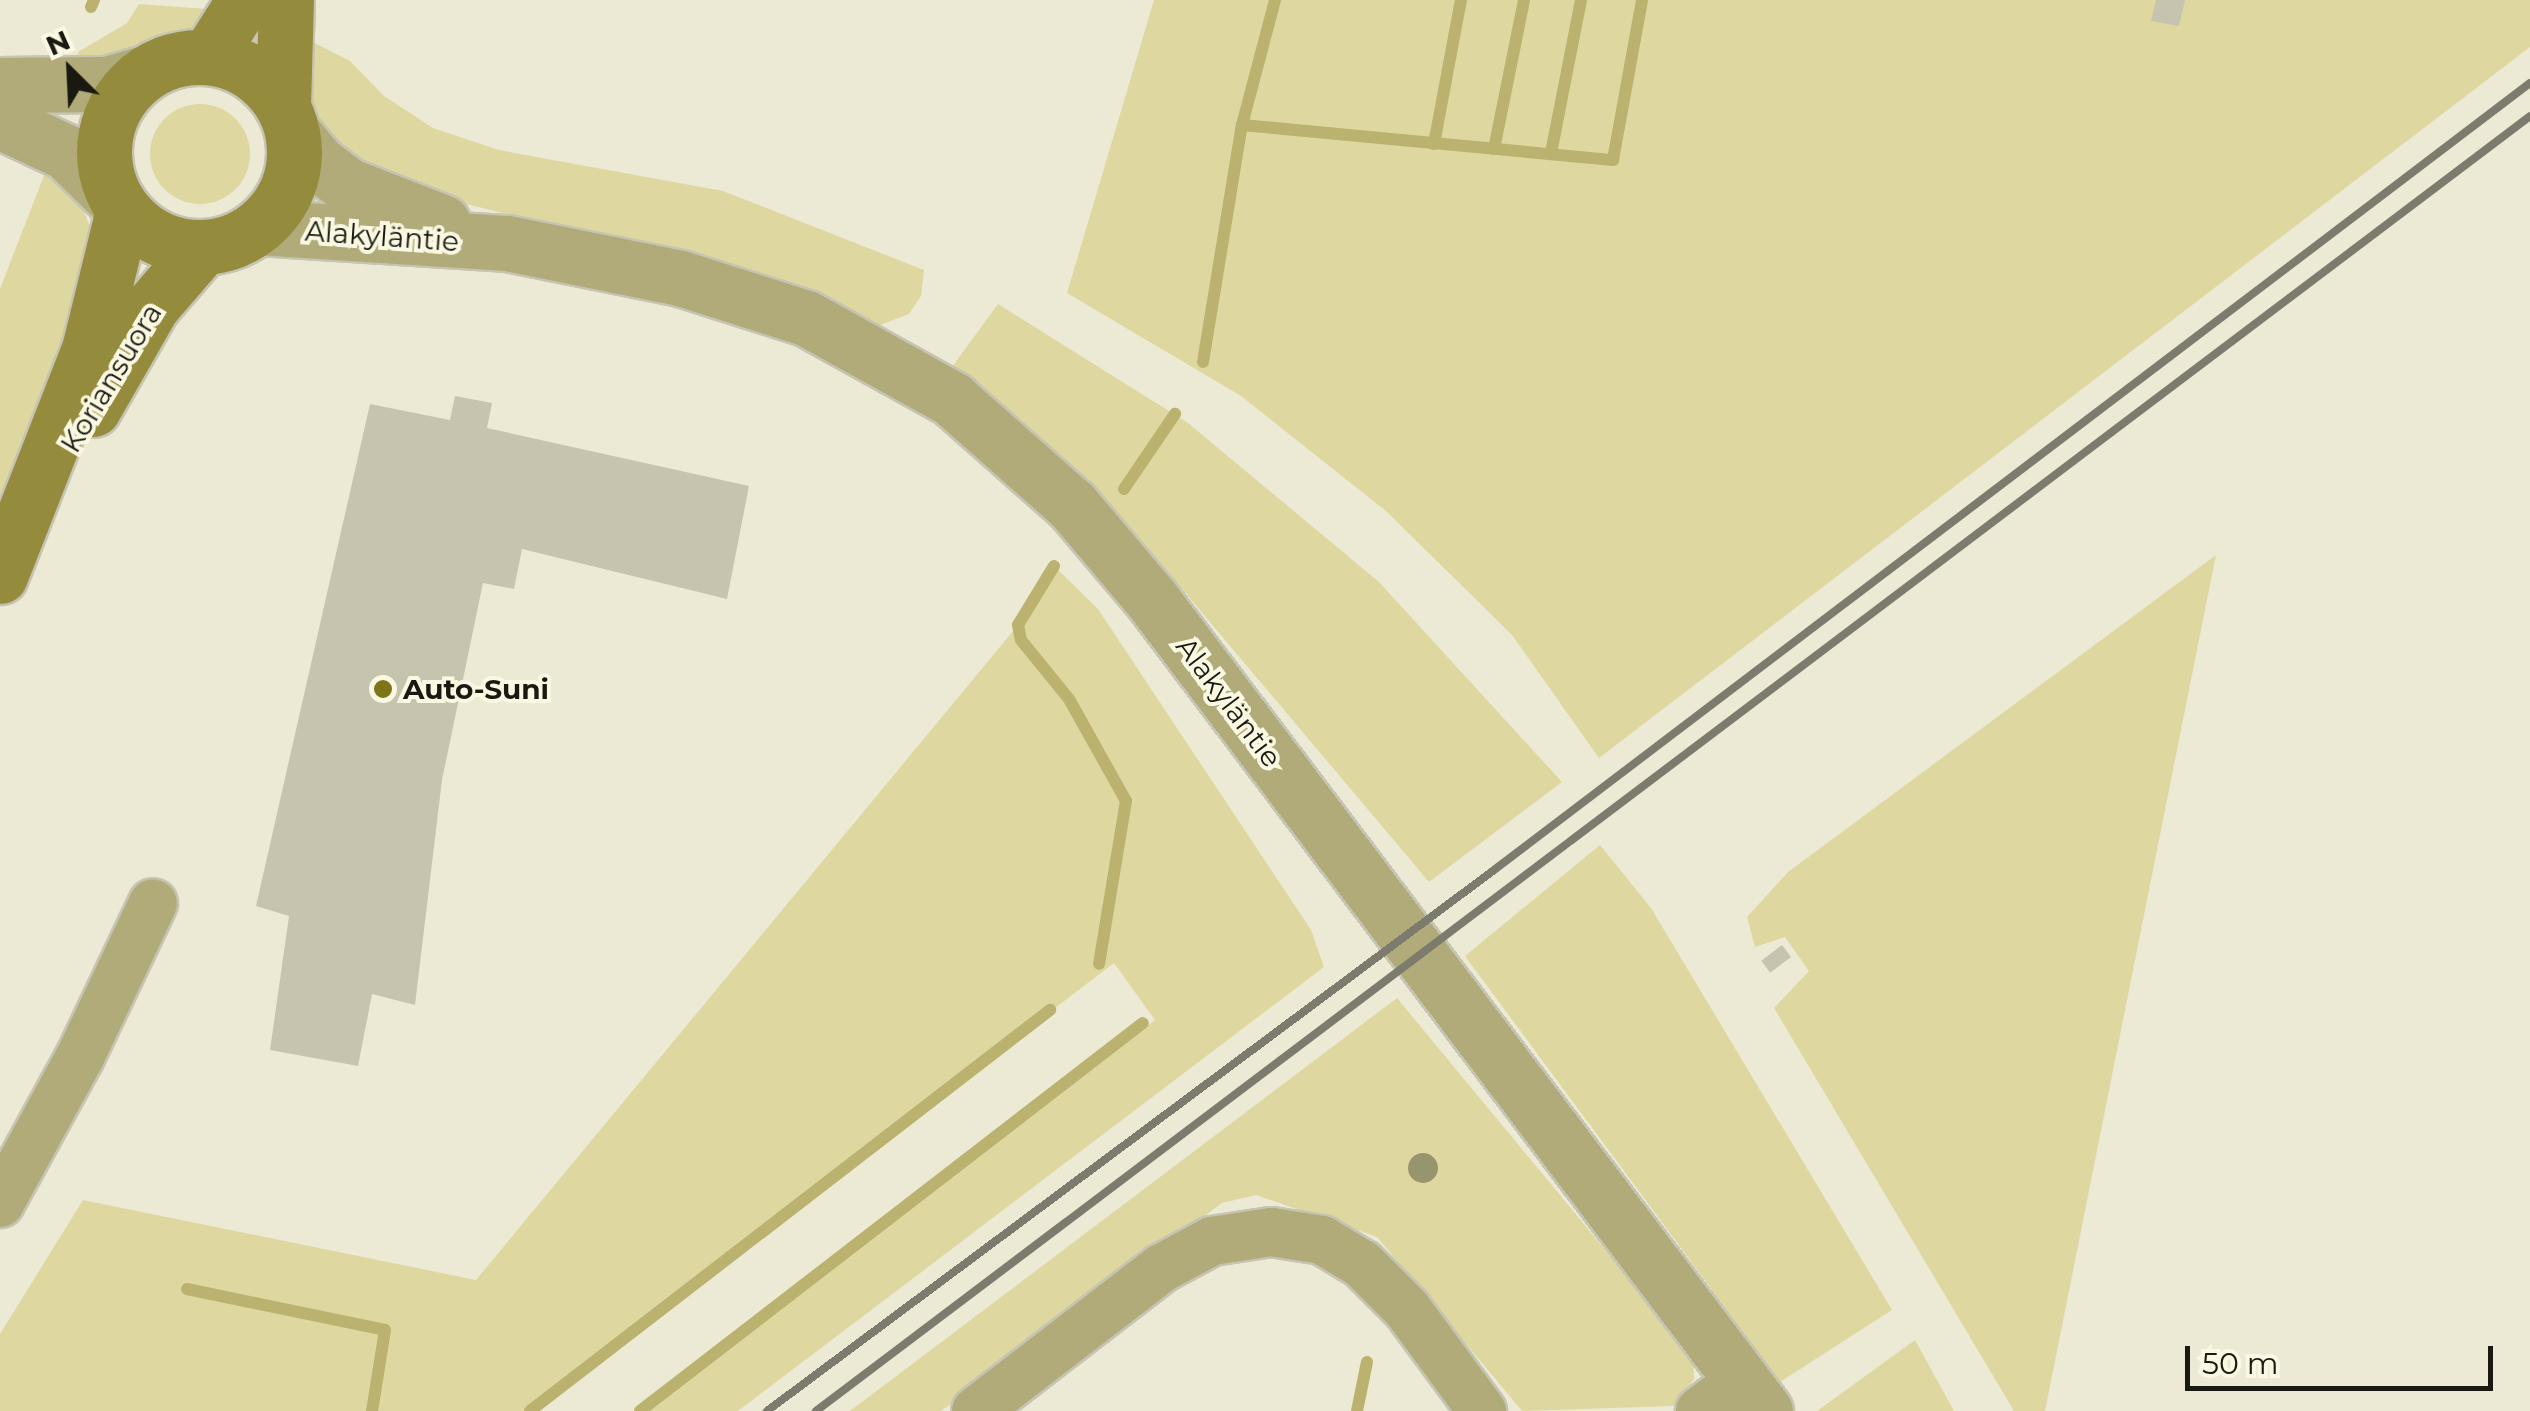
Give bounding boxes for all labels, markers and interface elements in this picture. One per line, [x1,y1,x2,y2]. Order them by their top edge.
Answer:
north arrow [20,20,120,120]
text: N [41,22,75,63]
street label: Alakyläntie [304,214,460,258]
street label: Koriansuora [53,298,169,458]
street label: Alakyläntie [1169,630,1289,774]
place label: Auto-Suni [403,672,549,706]
marker: Auto-Suni [372,678,394,700]
scale bar [2190,1326,2498,1388]
text: 50 m [2202,1345,2279,1382]

